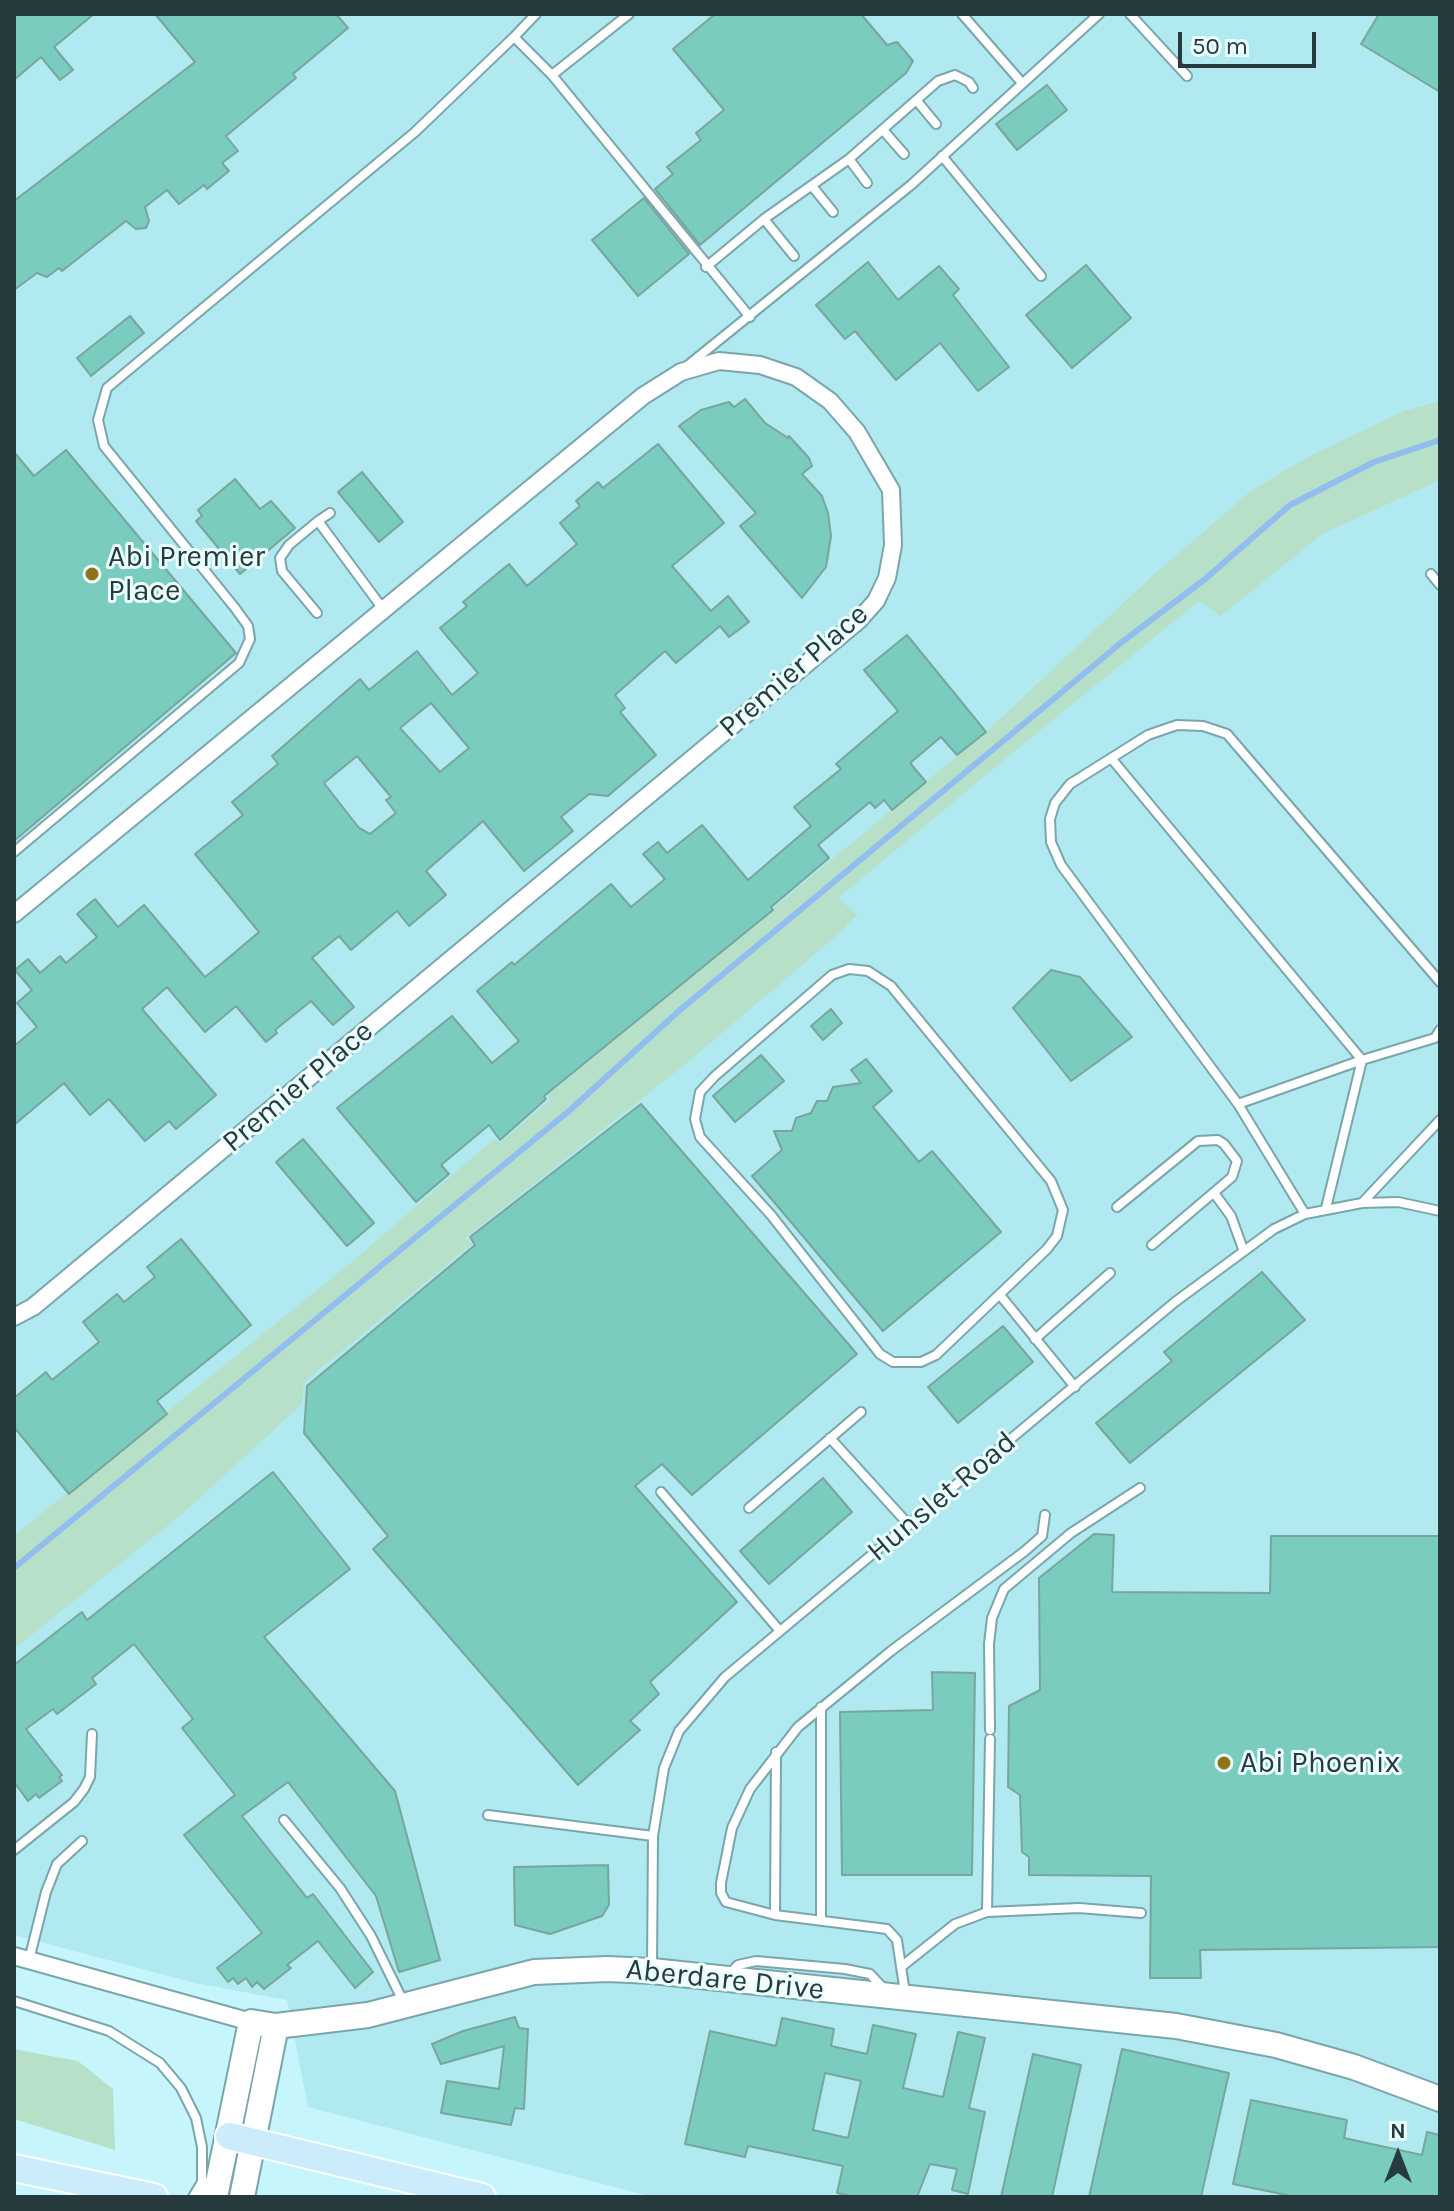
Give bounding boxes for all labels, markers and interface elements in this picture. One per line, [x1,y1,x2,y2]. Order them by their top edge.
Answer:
scale bar [1182,16,1320,66]
text: 50 m [1192,32,1248,60]
place label: Abi Premier Place [108,539,265,610]
marker: Abi Premier Place [83,565,101,583]
street label: Premier Place [712,597,876,745]
street label: Premier Place [215,1014,381,1160]
street label: Hunslet Road [860,1424,1024,1570]
place label: Abi Phoenix [1240,1745,1400,1781]
marker: Abi Phoenix [1215,1754,1233,1772]
street label: Aberdare Drive [624,1952,826,2008]
north arrow [1358,2115,1438,2195]
text: N [1390,2118,1406,2144]

